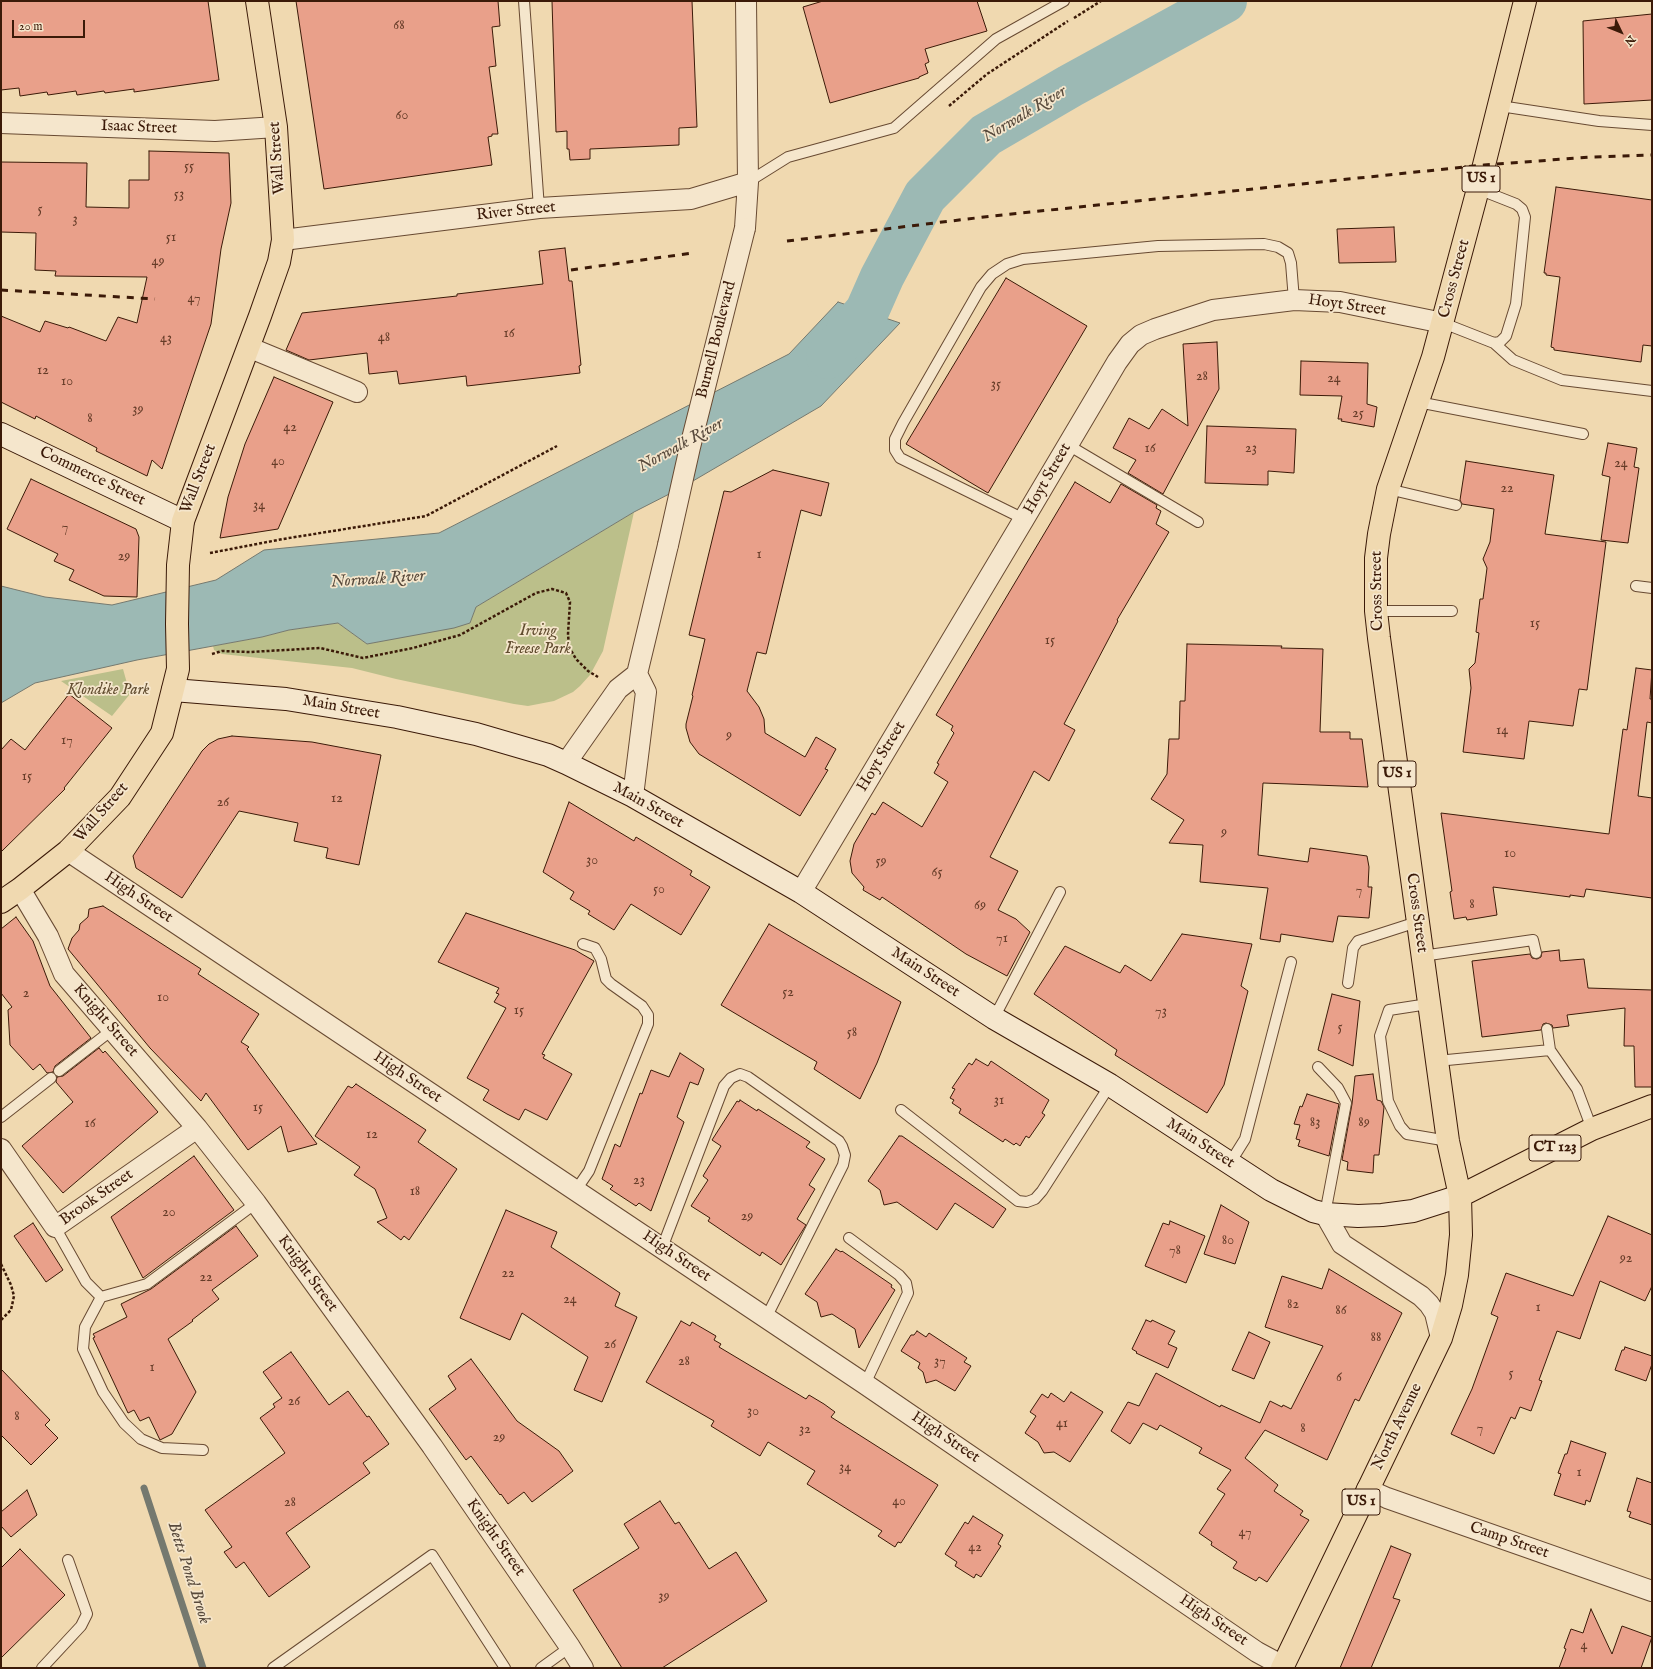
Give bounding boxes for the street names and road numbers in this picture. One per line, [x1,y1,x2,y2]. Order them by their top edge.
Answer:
street label: Isaac Street [100,117,178,139]
street label: Wall Street [266,121,290,195]
road number: US 1 [1462,166,1500,192]
street label: River Street [475,198,557,226]
street label: Cross Street [1435,238,1475,320]
street label: Burnell Boulevard [693,279,741,401]
street label: Hoyt Street [1307,291,1387,321]
street label: Hoyt Street [1020,440,1076,518]
street label: Wall Street [177,441,221,517]
street label: Commerce Street [36,443,148,511]
street label: Cross Street [1368,551,1388,631]
street label: Main Street [301,692,381,724]
street label: Hoyt Street [854,718,910,796]
road number: US 1 [1378,761,1416,787]
street label: Wall Street [71,779,133,847]
street label: Main Street [609,779,687,833]
street label: High Street [100,868,176,928]
street label: Cross Street [1401,872,1431,954]
street label: Main Street [887,944,963,1002]
street label: Knight Street [68,981,142,1061]
street label: High Street [369,1048,445,1108]
street label: Main Street [1162,1115,1238,1173]
road number: CT 123 [1529,1135,1581,1161]
street label: Brook Street [56,1166,138,1230]
street label: High Street [638,1227,714,1287]
street label: Knight Street [273,1232,341,1316]
street label: North Avenue [1369,1380,1427,1474]
street label: High Street [907,1408,983,1468]
road number: US 1 [1342,1489,1380,1515]
street label: Knight Street [461,1496,529,1580]
street label: Camp Street [1467,1518,1551,1564]
street label: High Street [1175,1591,1251,1651]

